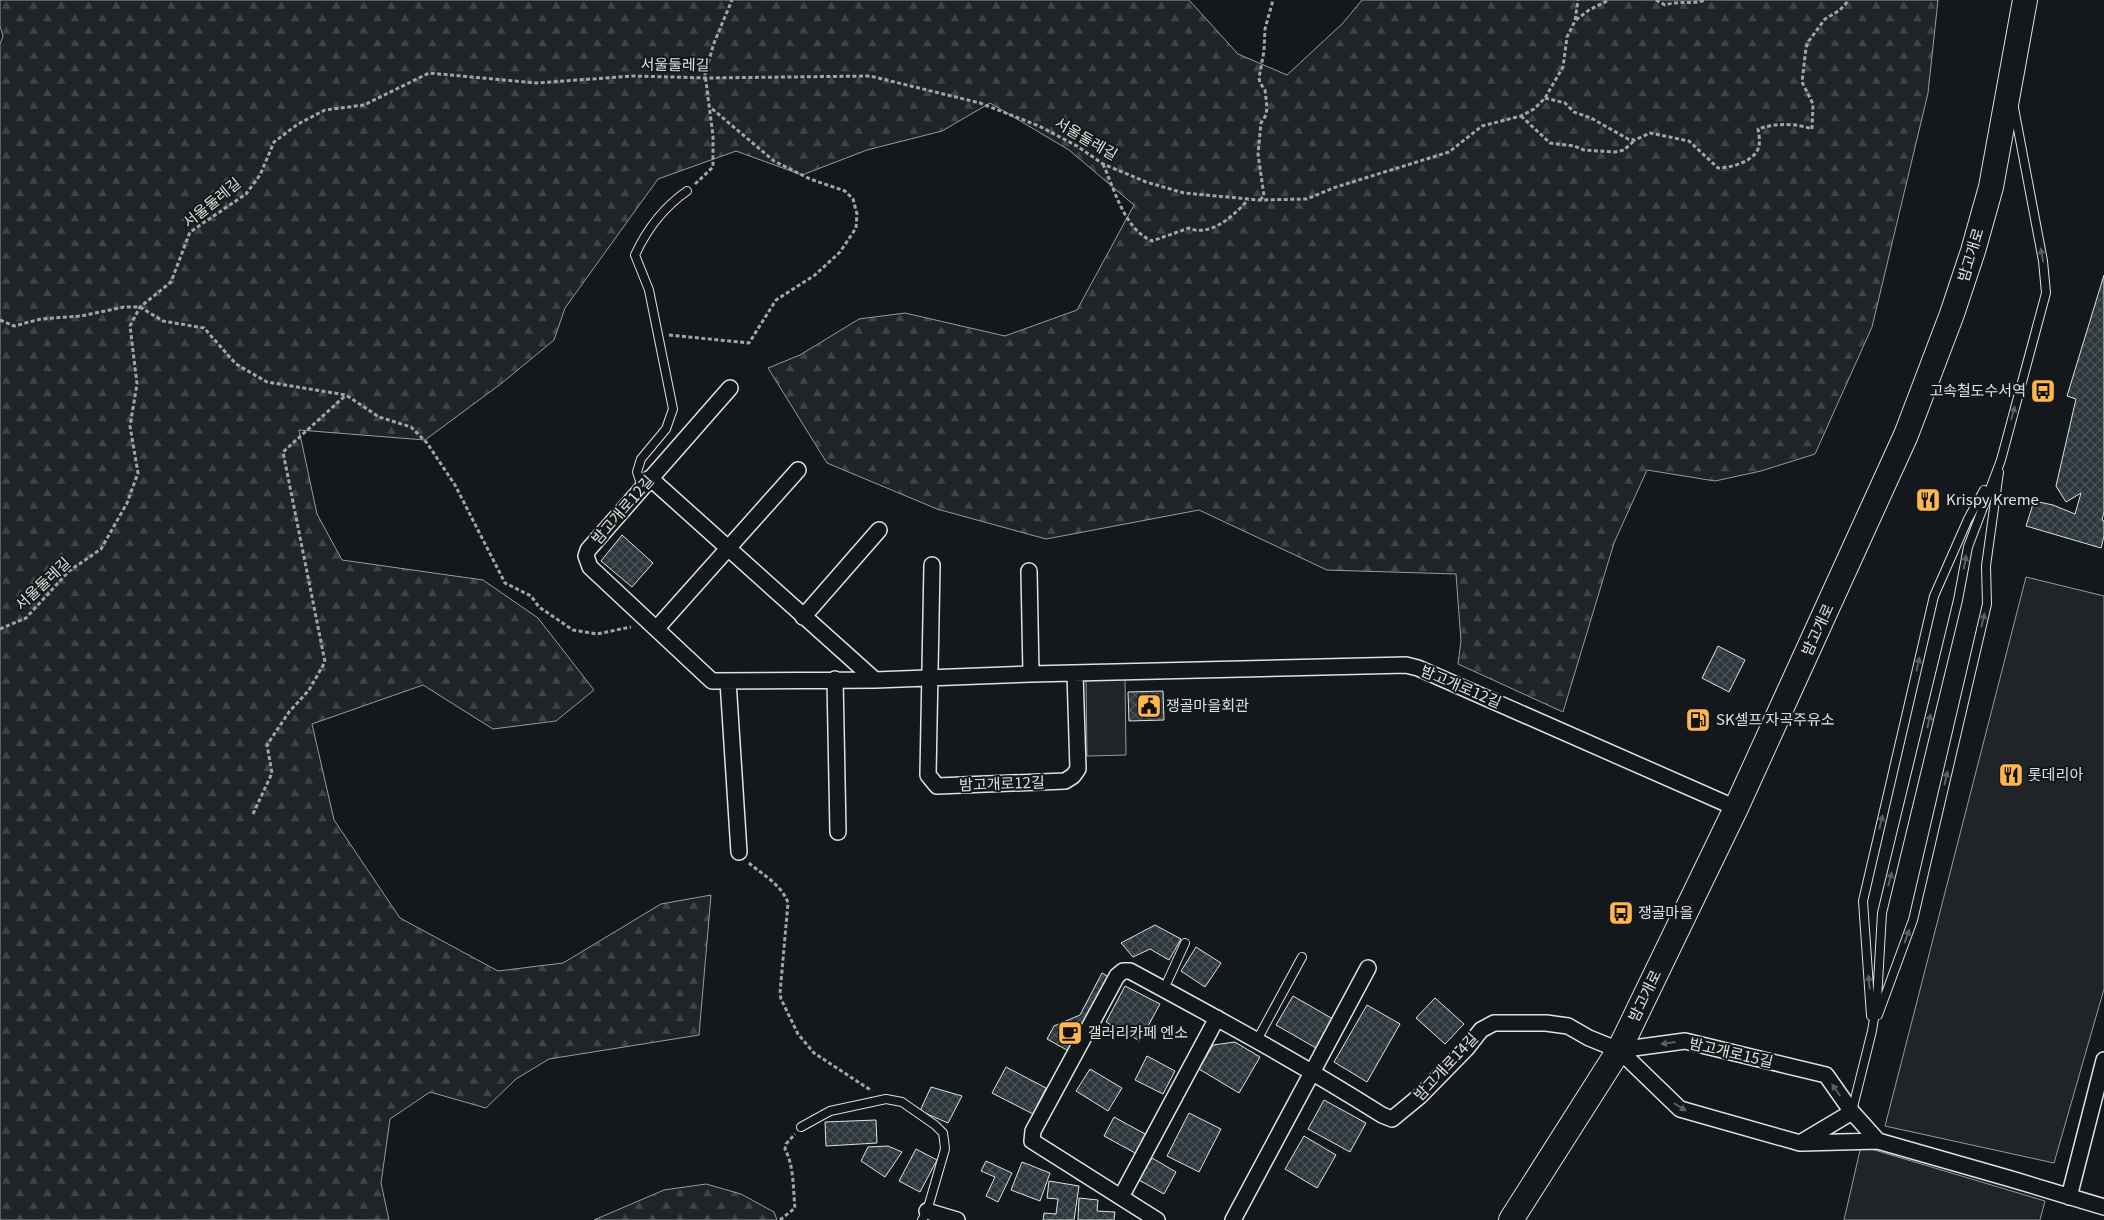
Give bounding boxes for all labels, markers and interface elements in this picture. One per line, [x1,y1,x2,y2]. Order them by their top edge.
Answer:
street label: 서울둘레길 [640,52,710,75]
street label: 서울둘레길 [1052,111,1122,164]
street label: 서울둘레길 [178,172,244,232]
street label: 밤고개로 [1951,225,1988,284]
one-way arrow [2037,246,2045,262]
bus stop icon: 고속철도수서역 [2030,378,2056,404]
place label: 고속철도수서역 [1929,379,2026,400]
one-way arrow [2010,405,2018,420]
street label: 밤고개로12길 [586,470,658,548]
restaurant icon: Krispy Kreme [1915,487,1941,513]
place label: Krispy Kreme [1946,488,2039,509]
street label: 서울둘레길 [10,552,74,614]
one-way arrow [1961,554,1969,570]
street label: 밤고개로 [1795,600,1838,659]
one-way arrow [1979,613,1987,628]
one-way arrow [1914,656,1922,671]
street label: 밤고개로12길 [1418,659,1505,712]
public building icon: 쟁골마을회관 [1136,693,1162,719]
place label: 쟁골마을회관 [1166,694,1249,715]
fuel station icon: SK셀프 자곡주유소 [1685,707,1711,733]
place label: SK셀프 자곡주유소 [1716,708,1835,729]
one-way arrow [1925,713,1933,728]
restaurant icon: 롯데리아 [1998,762,2024,788]
place label: 롯데리아 [2028,763,2083,784]
street label: 밤고개로12길 [959,771,1045,794]
one-way arrow [1942,771,1950,786]
one-way arrow [1877,815,1885,830]
one-way arrow [1887,871,1895,886]
bus stop icon: 쟁골마을 [1608,900,1634,926]
place label: 쟁골마을 [1638,901,1693,922]
one-way arrow [1903,928,1911,943]
street label: 밤고개로 [1622,966,1665,1025]
one-way arrow [1865,974,1873,990]
cafe icon: 갤러리카페 엔소 [1057,1020,1083,1046]
place label: 갤러리카페 엔소 [1088,1021,1188,1042]
street label: 밤고개로14길 [1408,1027,1482,1104]
street label: 밤고개로15길 [1687,1032,1775,1071]
one-way arrow [1659,1040,1675,1048]
one-way arrow [1831,1083,1841,1096]
one-way arrow [1673,1102,1687,1111]

